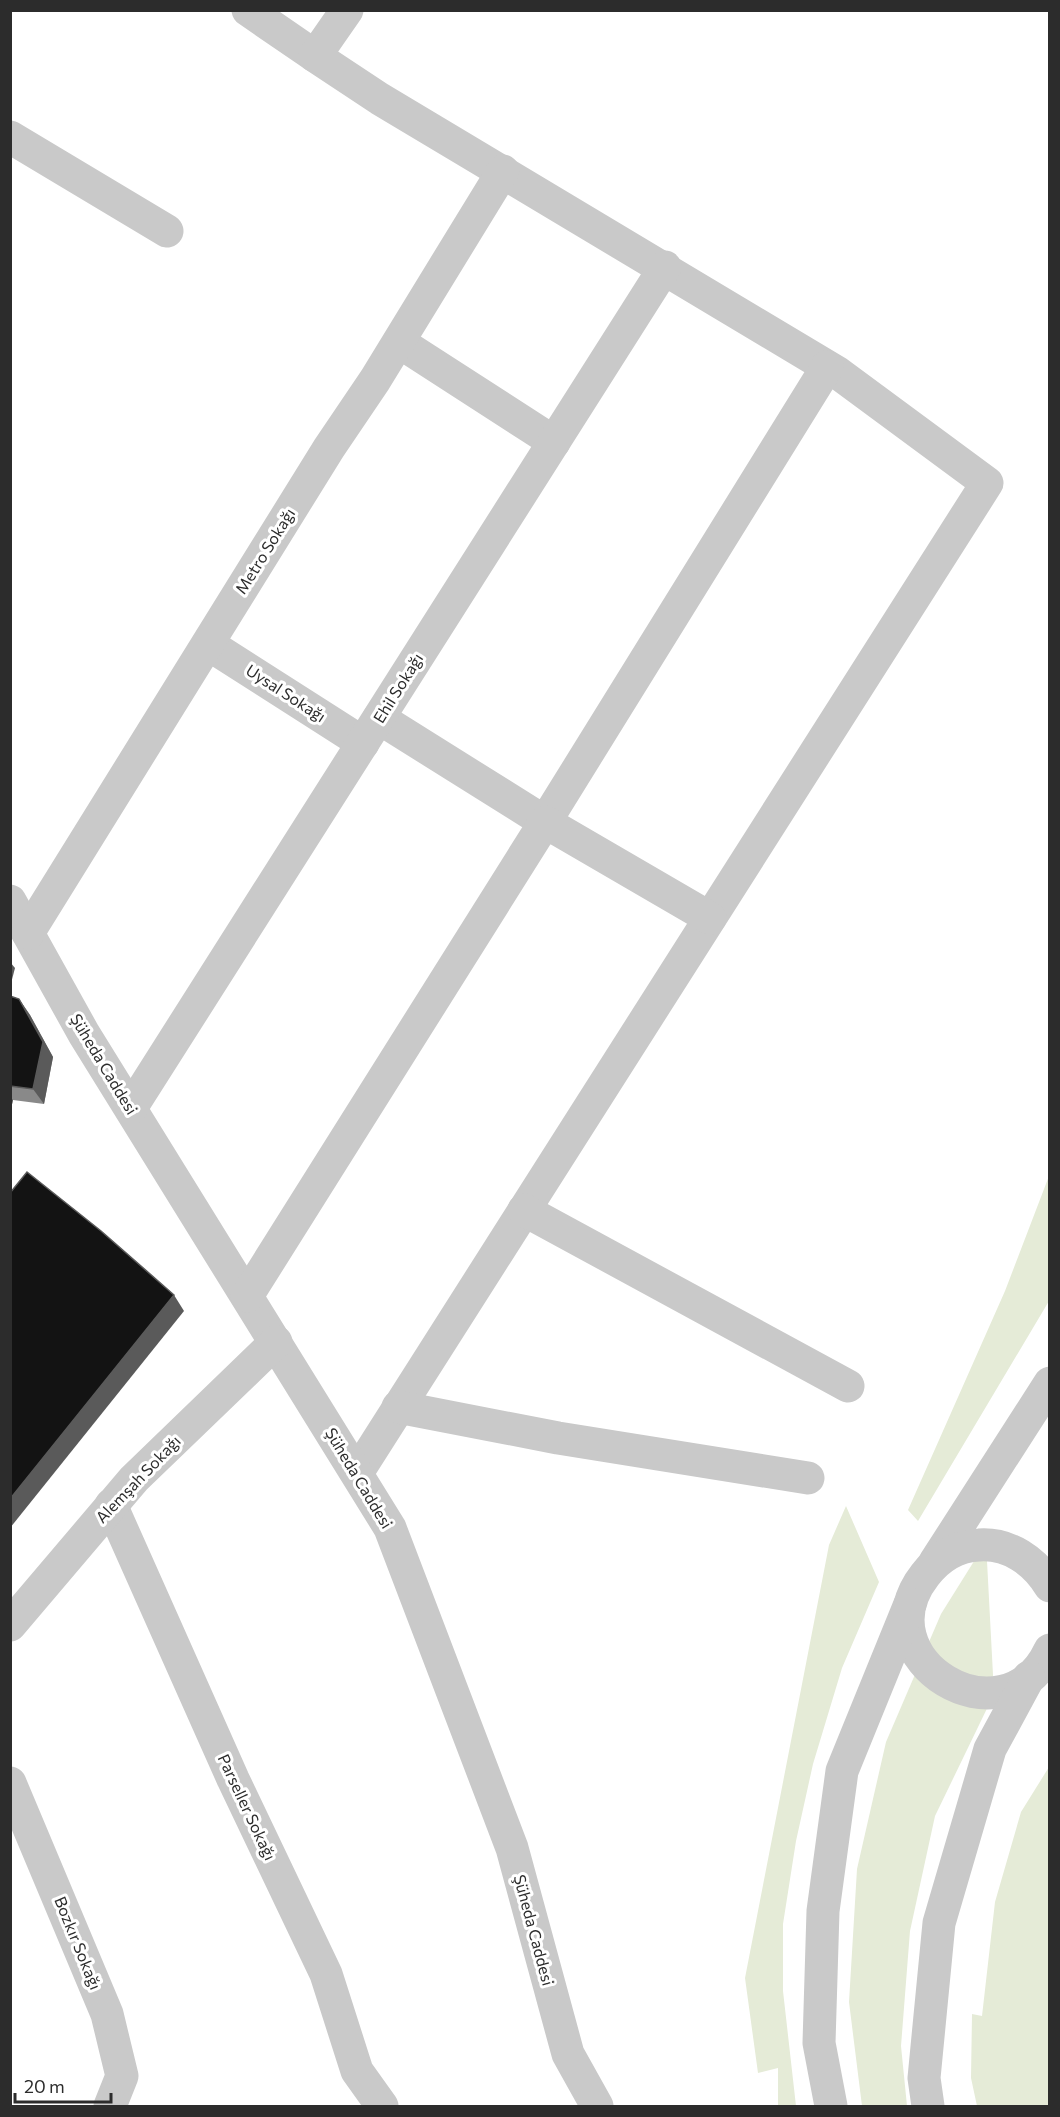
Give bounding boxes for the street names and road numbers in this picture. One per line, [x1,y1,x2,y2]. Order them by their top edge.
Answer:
street label: Metro Sokağı [231,504,299,597]
street label: Ehil Sokağı [369,649,426,726]
street label: Uysal Sokağı [243,660,330,725]
street label: Şüheda Caddesi [67,1010,142,1118]
street label: Şüheda Caddesi [322,1424,397,1532]
street label: Alemşah Sokağı [91,1431,184,1526]
street label: Parseller Sokağı [215,1751,280,1863]
street label: Şüheda Caddesi [511,1872,558,1988]
street label: Bozkır Sokağı [51,1893,106,1992]

